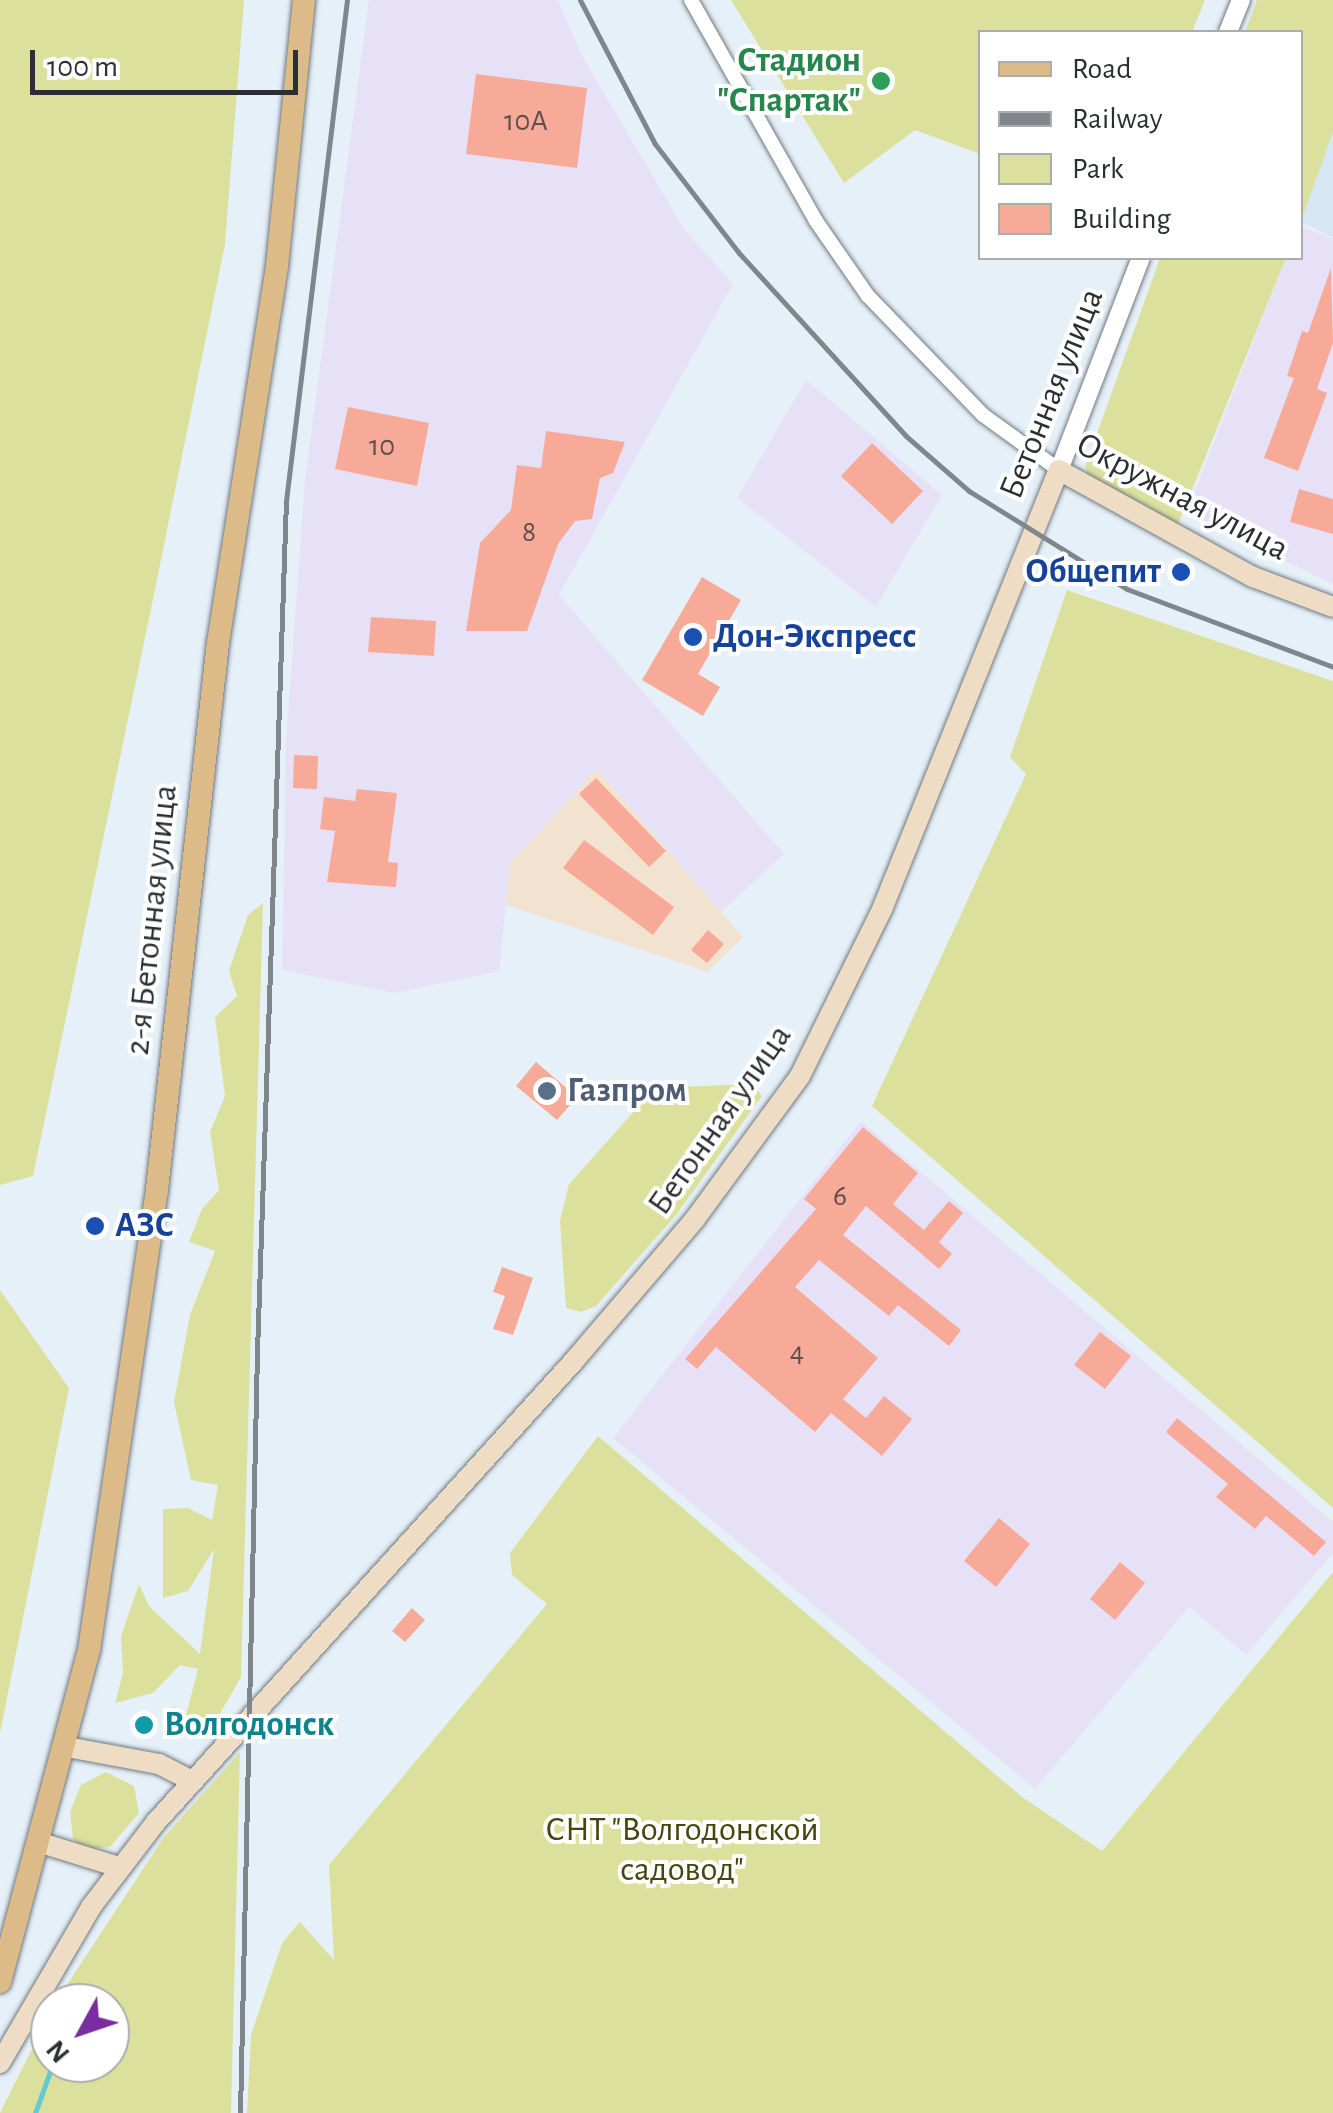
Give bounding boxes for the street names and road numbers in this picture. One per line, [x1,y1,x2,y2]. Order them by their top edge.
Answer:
street label: Бетонная улица [991,283,1113,505]
street label: Окружная улица [1069,423,1295,571]
street label: 2-я Бетонная улица [117,783,187,1057]
street label: Бетонная улица [639,1017,801,1223]

